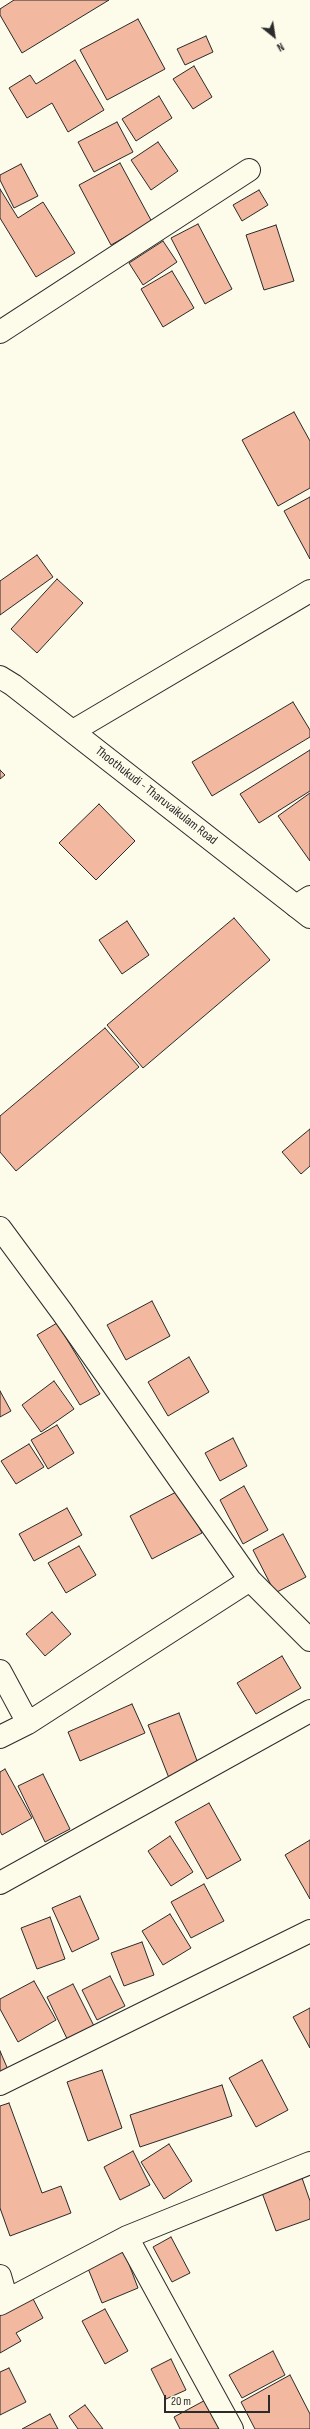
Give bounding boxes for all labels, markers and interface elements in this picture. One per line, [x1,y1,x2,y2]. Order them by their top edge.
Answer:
north arrow [254,16,294,56]
text: N [274,40,286,54]
street label: Thoothukudi - Tharuvaikulam Road [92,743,220,849]
scale bar [166,2387,272,2413]
text: 20 m [171,2394,191,2409]

